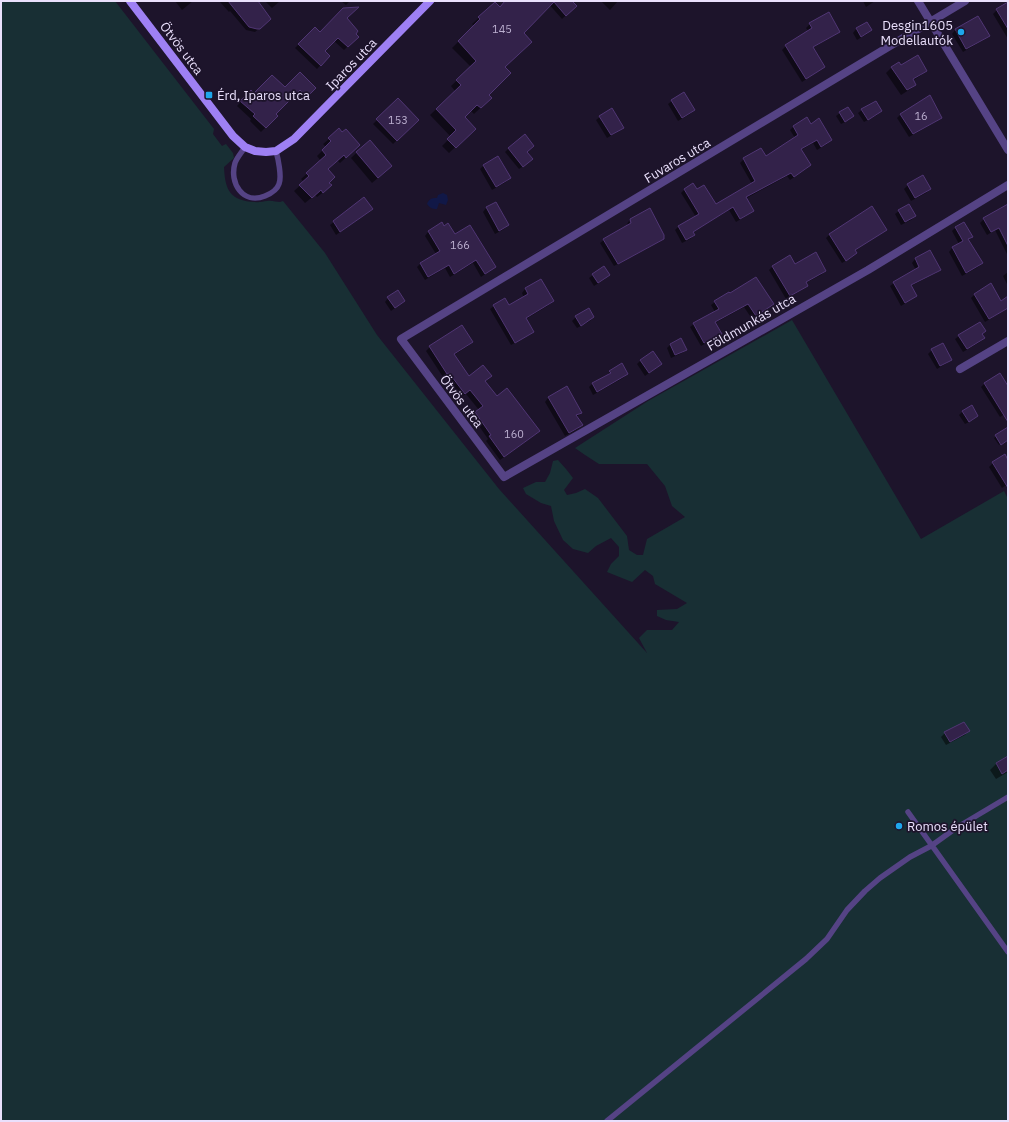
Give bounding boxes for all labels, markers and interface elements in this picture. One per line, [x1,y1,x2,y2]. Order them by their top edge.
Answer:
place label: Desgin1605 Modellautók [881,17,953,49]
street label: Ötvös utca [156,18,207,78]
house number: 145 [492,22,512,36]
marker: Desgin1605 Modellautók [956,27,966,37]
street label: Iparos utca [322,35,381,94]
place label: Érd, Iparos utca [217,87,310,104]
marker: Érd, Iparos utca [204,90,214,100]
house number: 16 [914,109,928,123]
house number: 153 [388,113,408,127]
street label: Fuvaros utca [641,134,714,187]
house number: 166 [450,238,470,252]
street label: Földmunkás utca [704,290,799,355]
street label: Ötvös utca [436,371,487,431]
house number: 160 [504,427,524,441]
place label: Romos épület [907,818,988,835]
marker: Romos épület [894,821,904,831]

